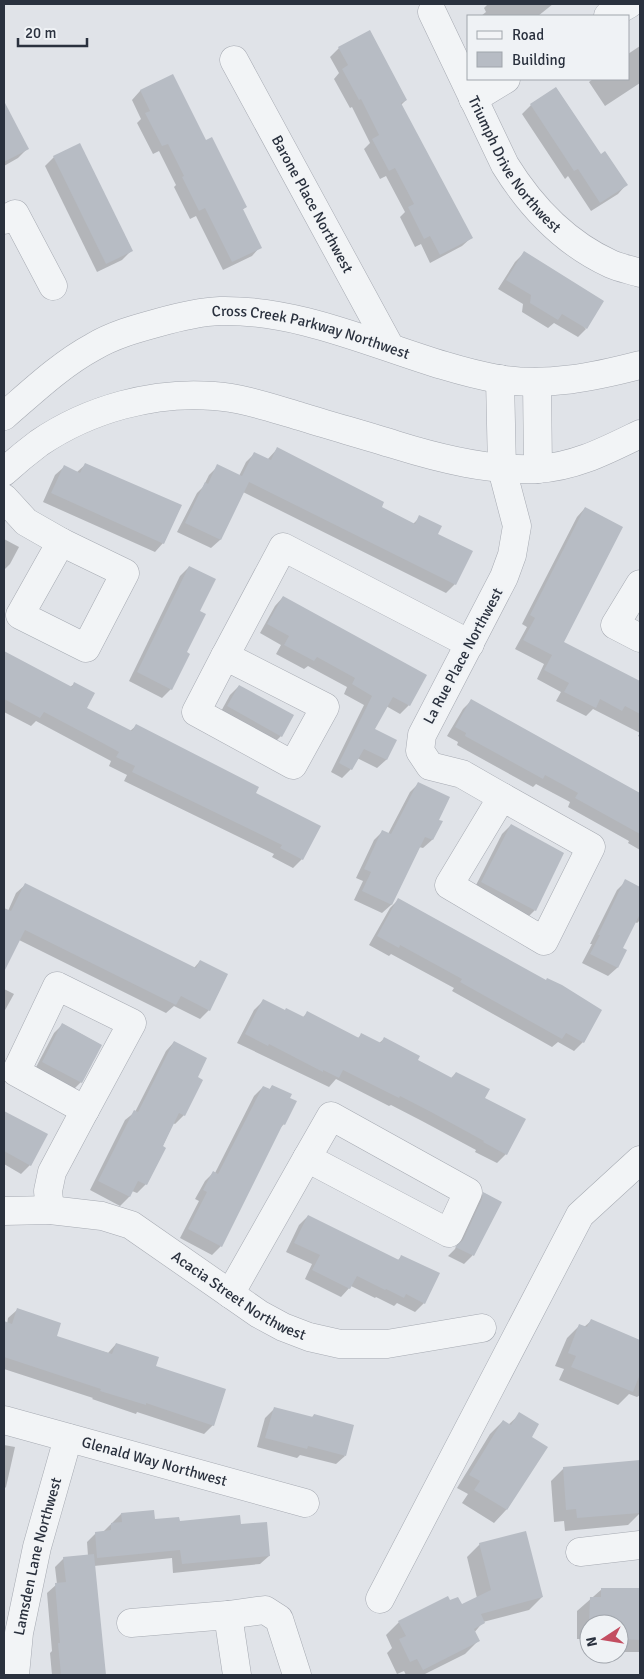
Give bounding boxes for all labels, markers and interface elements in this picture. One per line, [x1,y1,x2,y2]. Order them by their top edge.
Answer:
scale bar [18,15,86,47]
legend [467,15,629,80]
text: 20 m [25,24,56,42]
text: Road [512,26,544,44]
text: Building [512,51,566,69]
street label: Triumph Drive Northwest [464,93,565,237]
street label: Barone Place Northwest [268,132,357,276]
street label: Cross Creek Parkway Northwest [211,302,412,363]
street label: La Rue Place Northwest [419,585,507,727]
street label: Acacia Street Northwest [168,1247,308,1344]
street label: Glenald Way Northwest [80,1433,229,1490]
street label: Lamsden Lane Northwest [10,1475,65,1637]
north arrow [579,1614,629,1664]
text: N [582,1635,601,1648]

